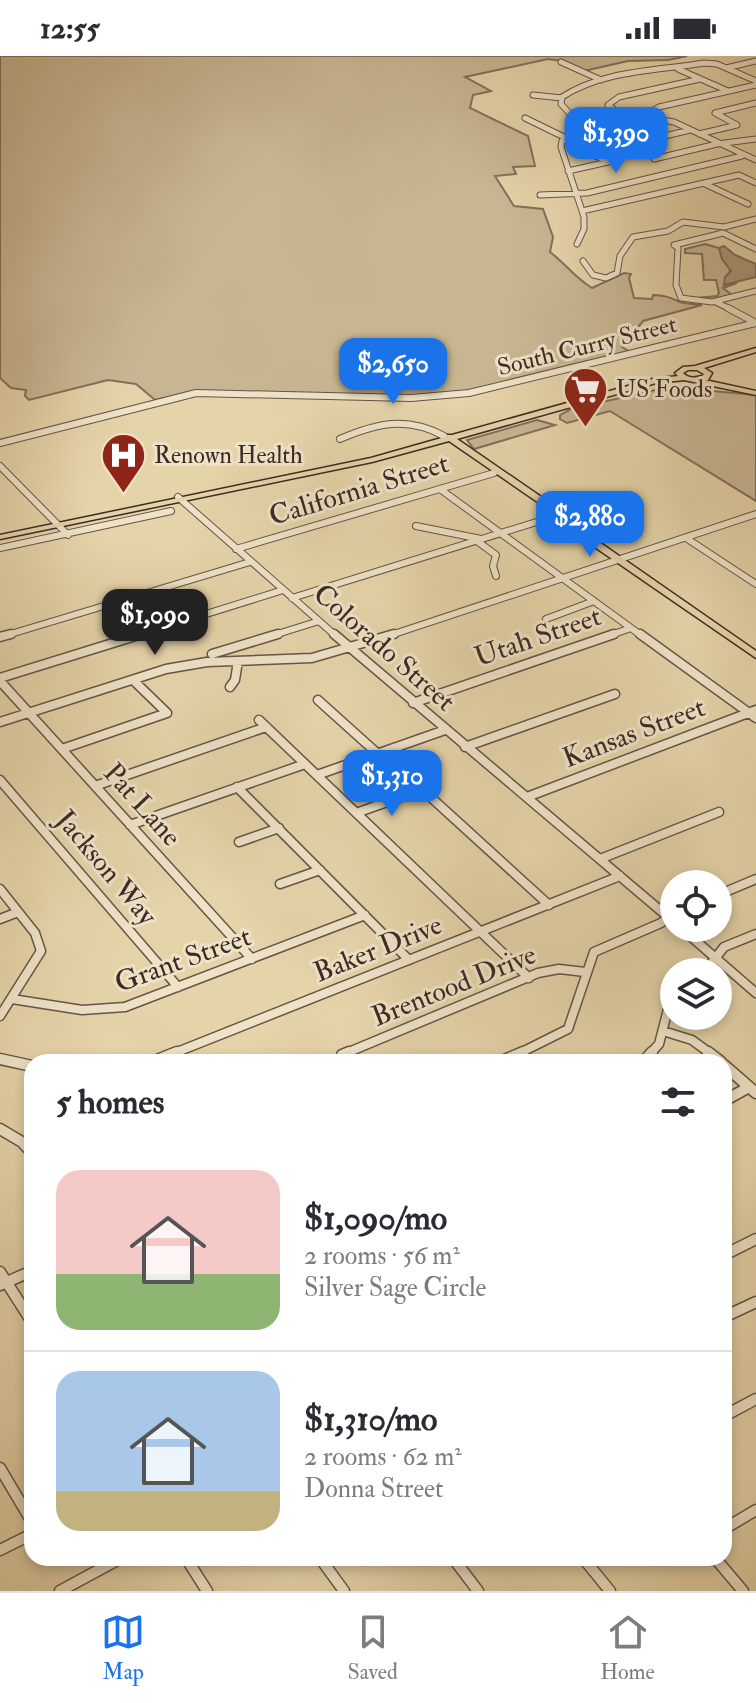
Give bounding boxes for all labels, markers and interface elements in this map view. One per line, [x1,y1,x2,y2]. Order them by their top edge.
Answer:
text: 12:55 [40,10,100,47]
pin: $1,390 [551,107,681,175]
text: $1,390 [583,117,649,149]
street label: South Curry Street [494,309,680,383]
pin: $2,650 [328,338,458,406]
text: $2,650 [357,348,429,380]
supermarket icon: US Foods [561,365,609,428]
place label: US Foods [616,374,712,405]
hospital icon: Renown Health [99,431,147,494]
place label: Renown Health [154,440,303,471]
street label: California Street [265,446,453,534]
pin: $2,880 [525,491,655,559]
text: $2,880 [554,501,626,533]
street label: Colorado Street [306,577,462,719]
pin: $1,090 [90,589,220,657]
text: $1,090 [120,599,190,631]
street label: Utah Street [470,599,606,675]
street label: Kansas Street [558,690,710,776]
pin: $1,310 [327,750,457,818]
street label: Pat Lane [95,756,189,854]
text: $1,310 [361,760,423,792]
street label: Jackson Way [47,802,165,933]
map controls [660,870,732,1030]
button: locate [660,870,732,942]
street label: Baker Drive [309,907,447,991]
street label: Grant Street [110,919,256,1001]
street label: Brentood Drive [367,937,542,1035]
button: layers [660,958,732,1030]
icon: filters [656,1080,700,1124]
text: 5 homes [56,1081,164,1124]
text: $1,090/mo [304,1197,447,1240]
icon: home [120,1202,216,1298]
text: 2 rooms · 56 m² [304,1240,460,1272]
text: Silver Sage Circle [304,1272,486,1304]
text: $1,310/mo [304,1398,437,1441]
icon: home [120,1403,216,1499]
text: 2 rooms · 62 m² [304,1441,462,1473]
text: Donna Street [304,1473,443,1505]
tab: Map [101,1610,145,1686]
tab: Saved [348,1610,398,1686]
tab: Home [600,1610,655,1686]

